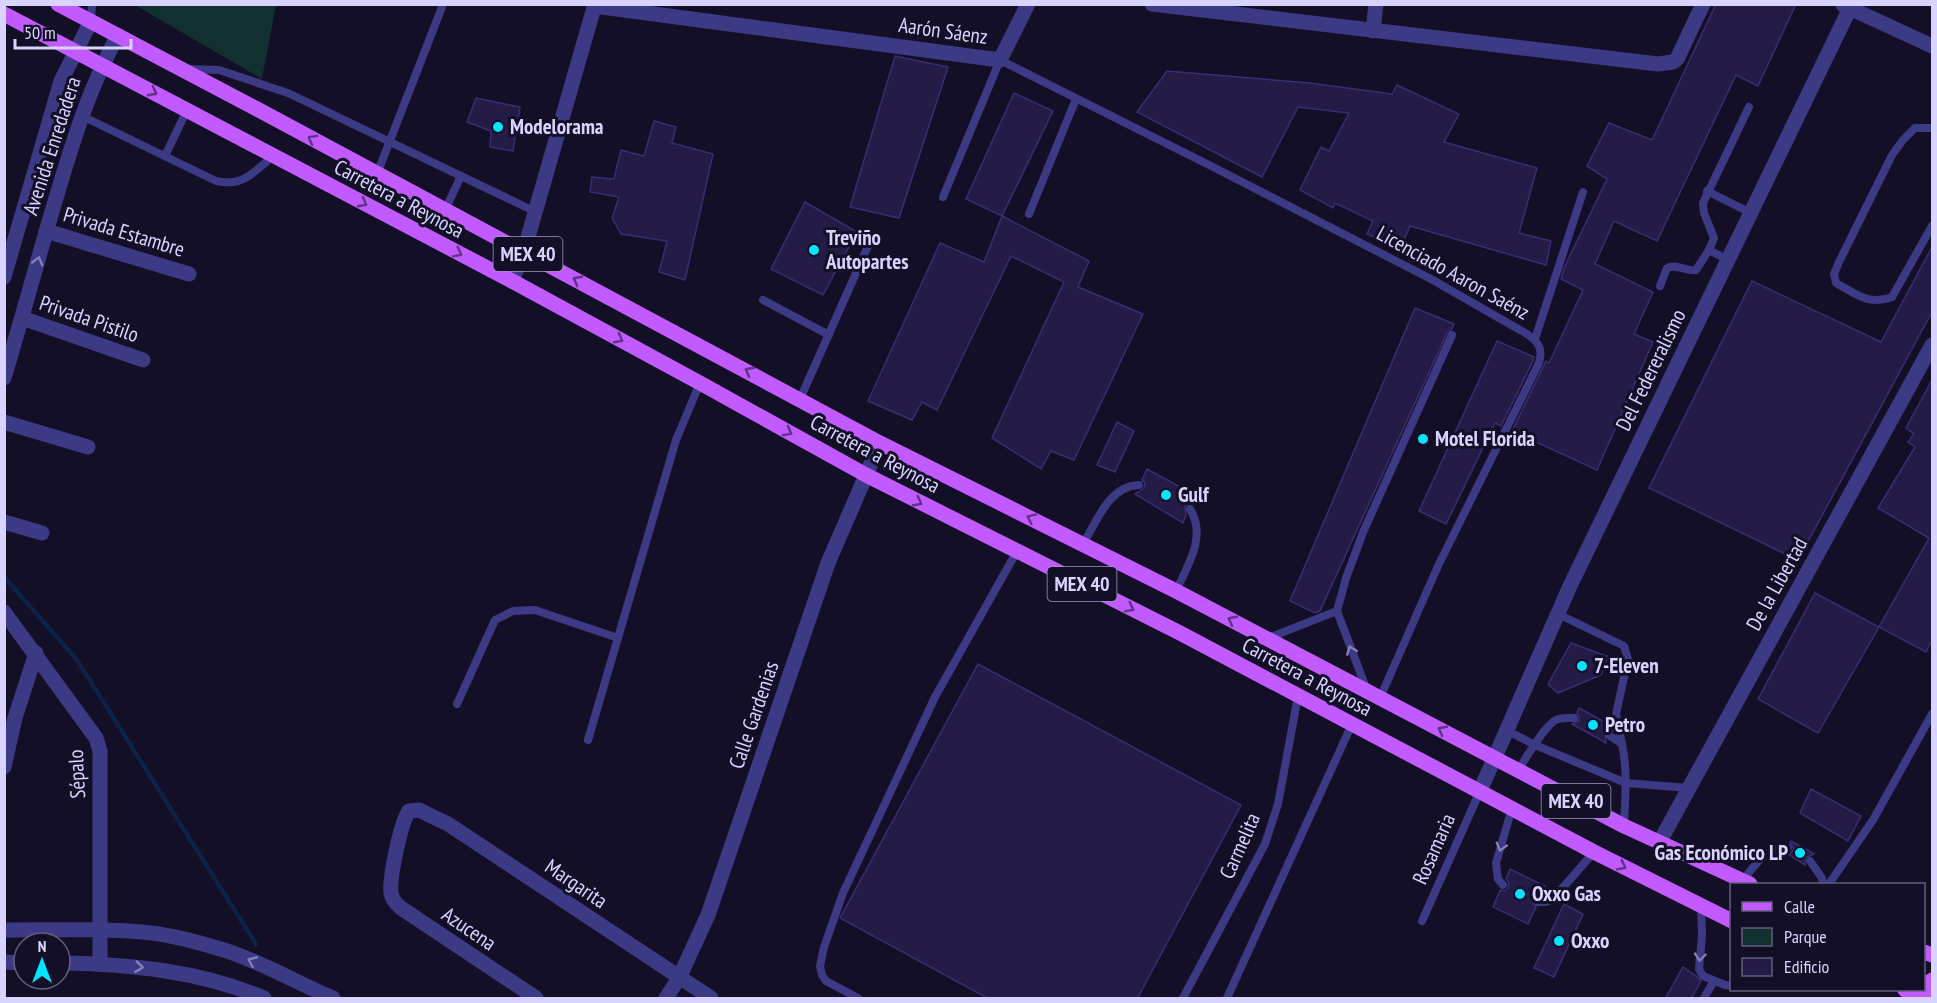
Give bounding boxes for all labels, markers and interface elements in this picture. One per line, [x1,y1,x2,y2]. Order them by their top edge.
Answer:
street label: Aarón Sáenz [897,11,989,50]
scale bar [15,12,130,50]
text: 50 m [24,21,56,44]
street label: Avenida Enredadera [16,73,87,218]
one-way arrow [147,85,158,96]
place label: Modelorama [510,113,604,140]
marker: Modelorama [491,120,505,134]
one-way arrow [308,135,318,146]
street label: Carretera a Reynosa [330,153,469,244]
one-way arrow [356,196,367,207]
street label: Privada Estambre [60,200,188,263]
street label: Licenciado Aaron Saénz [1372,219,1534,326]
place label: Treviño Autopartes [825,224,909,275]
road number: MEX 40 [494,237,562,271]
marker: Treviño Autopartes [807,243,821,257]
one-way arrow [452,246,462,257]
one-way arrow [30,256,43,266]
one-way arrow [572,275,583,287]
street label: Privada Pistilo [36,289,142,348]
street label: Del Federeralismo [1609,305,1692,435]
one-way arrow [613,332,624,343]
one-way arrow [744,367,755,378]
street label: Carretera a Reynosa [806,408,945,499]
one-way arrow [782,425,792,436]
place label: Motel Florida [1435,425,1535,452]
marker: Motel Florida [1416,432,1430,446]
place label: Gulf [1178,481,1210,508]
marker: Gulf [1159,488,1173,502]
one-way arrow [911,494,922,506]
one-way arrow [1027,513,1038,525]
street label: De la Libertad [1740,532,1813,635]
road number: MEX 40 [1048,567,1116,601]
one-way arrow [1123,601,1134,612]
one-way arrow [1228,616,1238,627]
street label: Carretera a Reynosa [1238,631,1377,722]
one-way arrow [1346,645,1359,656]
place label: 7-Eleven [1594,652,1659,679]
street label: Calle Gardenias [723,657,785,772]
marker: 7-Eleven [1575,659,1589,673]
place label: Petro [1605,711,1645,738]
marker: Petro [1586,718,1600,732]
one-way arrow [1438,726,1448,737]
street label: Sépalo [62,749,91,799]
road number: MEX 40 [1542,784,1610,818]
street label: Carmelita [1213,809,1266,883]
street label: Rosamaria [1406,809,1461,888]
place label: Gas Económico LP [1655,839,1788,866]
one-way arrow [1496,841,1508,852]
marker: Gas Económico LP [1793,846,1807,860]
street label: Margarita [540,853,613,914]
one-way arrow [1616,859,1626,870]
place label: Oxxo Gas [1532,880,1601,907]
legend [1730,883,1925,991]
marker: Oxxo Gas [1513,887,1527,901]
text: Calle [1784,895,1815,918]
street label: Azucena [437,901,502,956]
text: Parque [1784,925,1827,948]
place label: Oxxo [1571,927,1609,954]
north arrow [12,931,72,991]
marker: Oxxo [1552,934,1566,948]
text: N [38,936,46,956]
one-way arrow [1694,952,1707,962]
text: Edificio [1784,955,1830,978]
one-way arrow [247,956,258,968]
one-way arrow [135,961,144,973]

